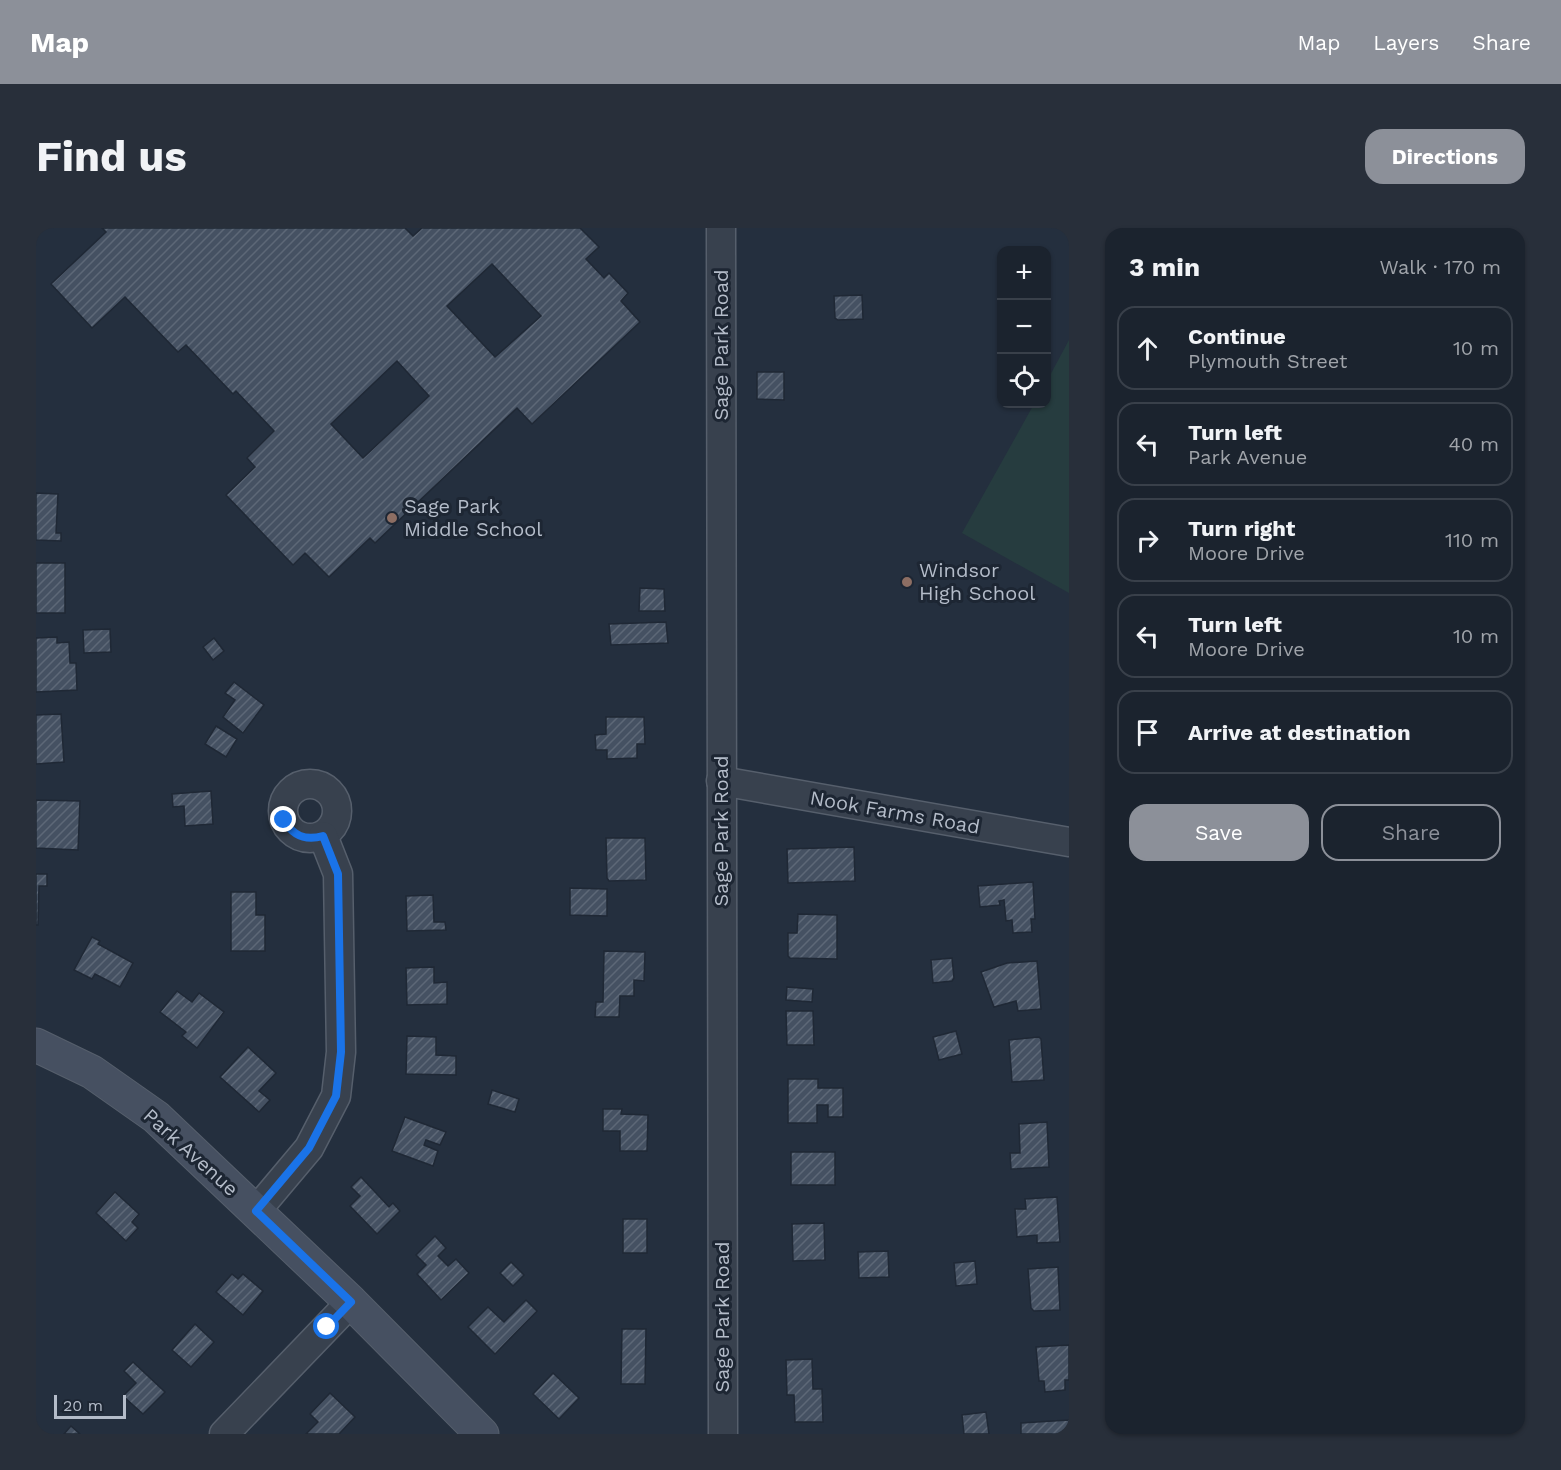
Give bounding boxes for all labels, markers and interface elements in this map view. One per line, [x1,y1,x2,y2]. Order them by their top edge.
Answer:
text: Map [30,26,89,59]
text: Map [1297,30,1340,55]
text: Layers [1373,30,1439,55]
text: Share [1472,30,1531,55]
button: Directions [1365,129,1525,184]
text: Find us [36,132,187,181]
map controls [997,246,1051,408]
button: + [997,246,1051,300]
text: 3 min [1129,252,1200,282]
text: Walk · 170 m [1380,255,1501,279]
street label: Sage Park Road [709,269,733,421]
button: − [997,300,1051,354]
text: Continue [1188,324,1286,349]
icon: ahead [1131,332,1164,365]
text: 10 m [1453,336,1499,360]
text: Plymouth Street [1188,349,1347,373]
button: locate [997,354,1051,408]
text: Turn left [1188,420,1282,445]
icon: left [1131,428,1164,461]
text: 40 m [1448,432,1499,456]
text: Park Avenue [1188,445,1307,469]
place label: Sage Park Middle School [404,494,542,541]
marker: Sage Park Middle School [385,511,399,525]
text: Turn right [1188,516,1295,541]
icon: right [1131,524,1164,557]
text: 110 m [1445,528,1499,552]
text: Moore Drive [1188,541,1305,565]
place label: Windsor High School [919,558,1035,605]
marker: Windsor High School [900,575,914,589]
text: Turn left [1188,612,1282,637]
icon: left [1131,620,1164,653]
text: 10 m [1453,624,1499,648]
text: Moore Drive [1188,637,1305,661]
icon: arrive [1131,716,1164,749]
text: Arrive at destination [1188,720,1411,745]
street label: Sage Park Road [709,755,733,907]
street label: Nook Farms Road [808,785,982,839]
button: Save [1129,804,1309,861]
button: Share [1321,804,1501,861]
route end [270,806,296,832]
street label: Park Avenue [139,1103,243,1201]
street label: Sage Park Road [710,1241,734,1393]
route start [313,1313,339,1339]
scale bar [54,1392,126,1420]
text: 20 m [63,1396,103,1415]

